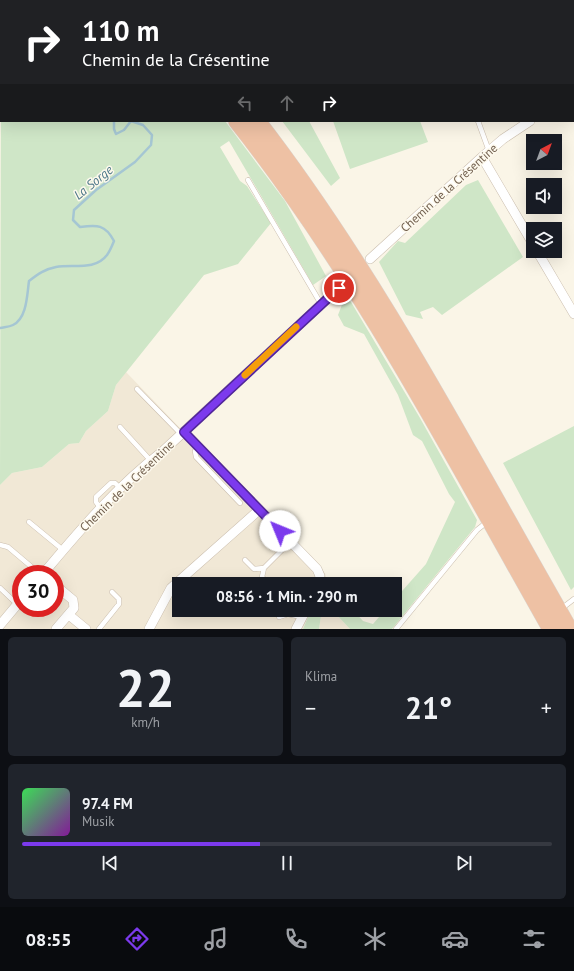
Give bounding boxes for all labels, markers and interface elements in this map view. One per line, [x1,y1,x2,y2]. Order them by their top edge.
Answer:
text: 110 m [82,12,159,49]
icon: right [16,16,68,68]
text: Chemin de la Crésentine [82,48,270,71]
icon: left [234,92,256,114]
icon: ahead [276,92,298,114]
icon: right [318,92,340,114]
north arrow [526,134,562,170]
map controls [526,134,562,258]
street label: Chemin de la Crésentine [397,140,500,235]
water label: La Sorge [70,161,116,203]
button: sound [526,178,562,214]
button: layers [526,222,562,258]
pin [322,271,356,305]
icon: arrive [328,277,350,299]
street label: Chemin de la Crésentine [76,437,177,535]
position arrow [259,510,301,552]
speed limit sign: 30 [12,565,64,617]
text: 08:56 · 1 Min. · 290 m [216,587,358,606]
text: 22 [116,654,175,721]
text: Klima [305,668,337,685]
text: 21° [405,688,452,727]
text: − [305,694,316,722]
text: + [541,694,552,722]
text: km/h [131,714,160,731]
text: 97.4 FM [82,794,133,813]
text: Musik [82,813,114,830]
icon: previous [99,852,121,874]
icon: pause [276,852,298,874]
icon: next [453,852,475,874]
icon: directions [123,925,151,953]
icon: music [202,925,230,953]
icon: phone [282,925,310,953]
icon: climate [361,925,389,953]
icon: car [441,925,469,953]
icon: filters [520,925,548,953]
text: 08:55 [26,928,71,951]

